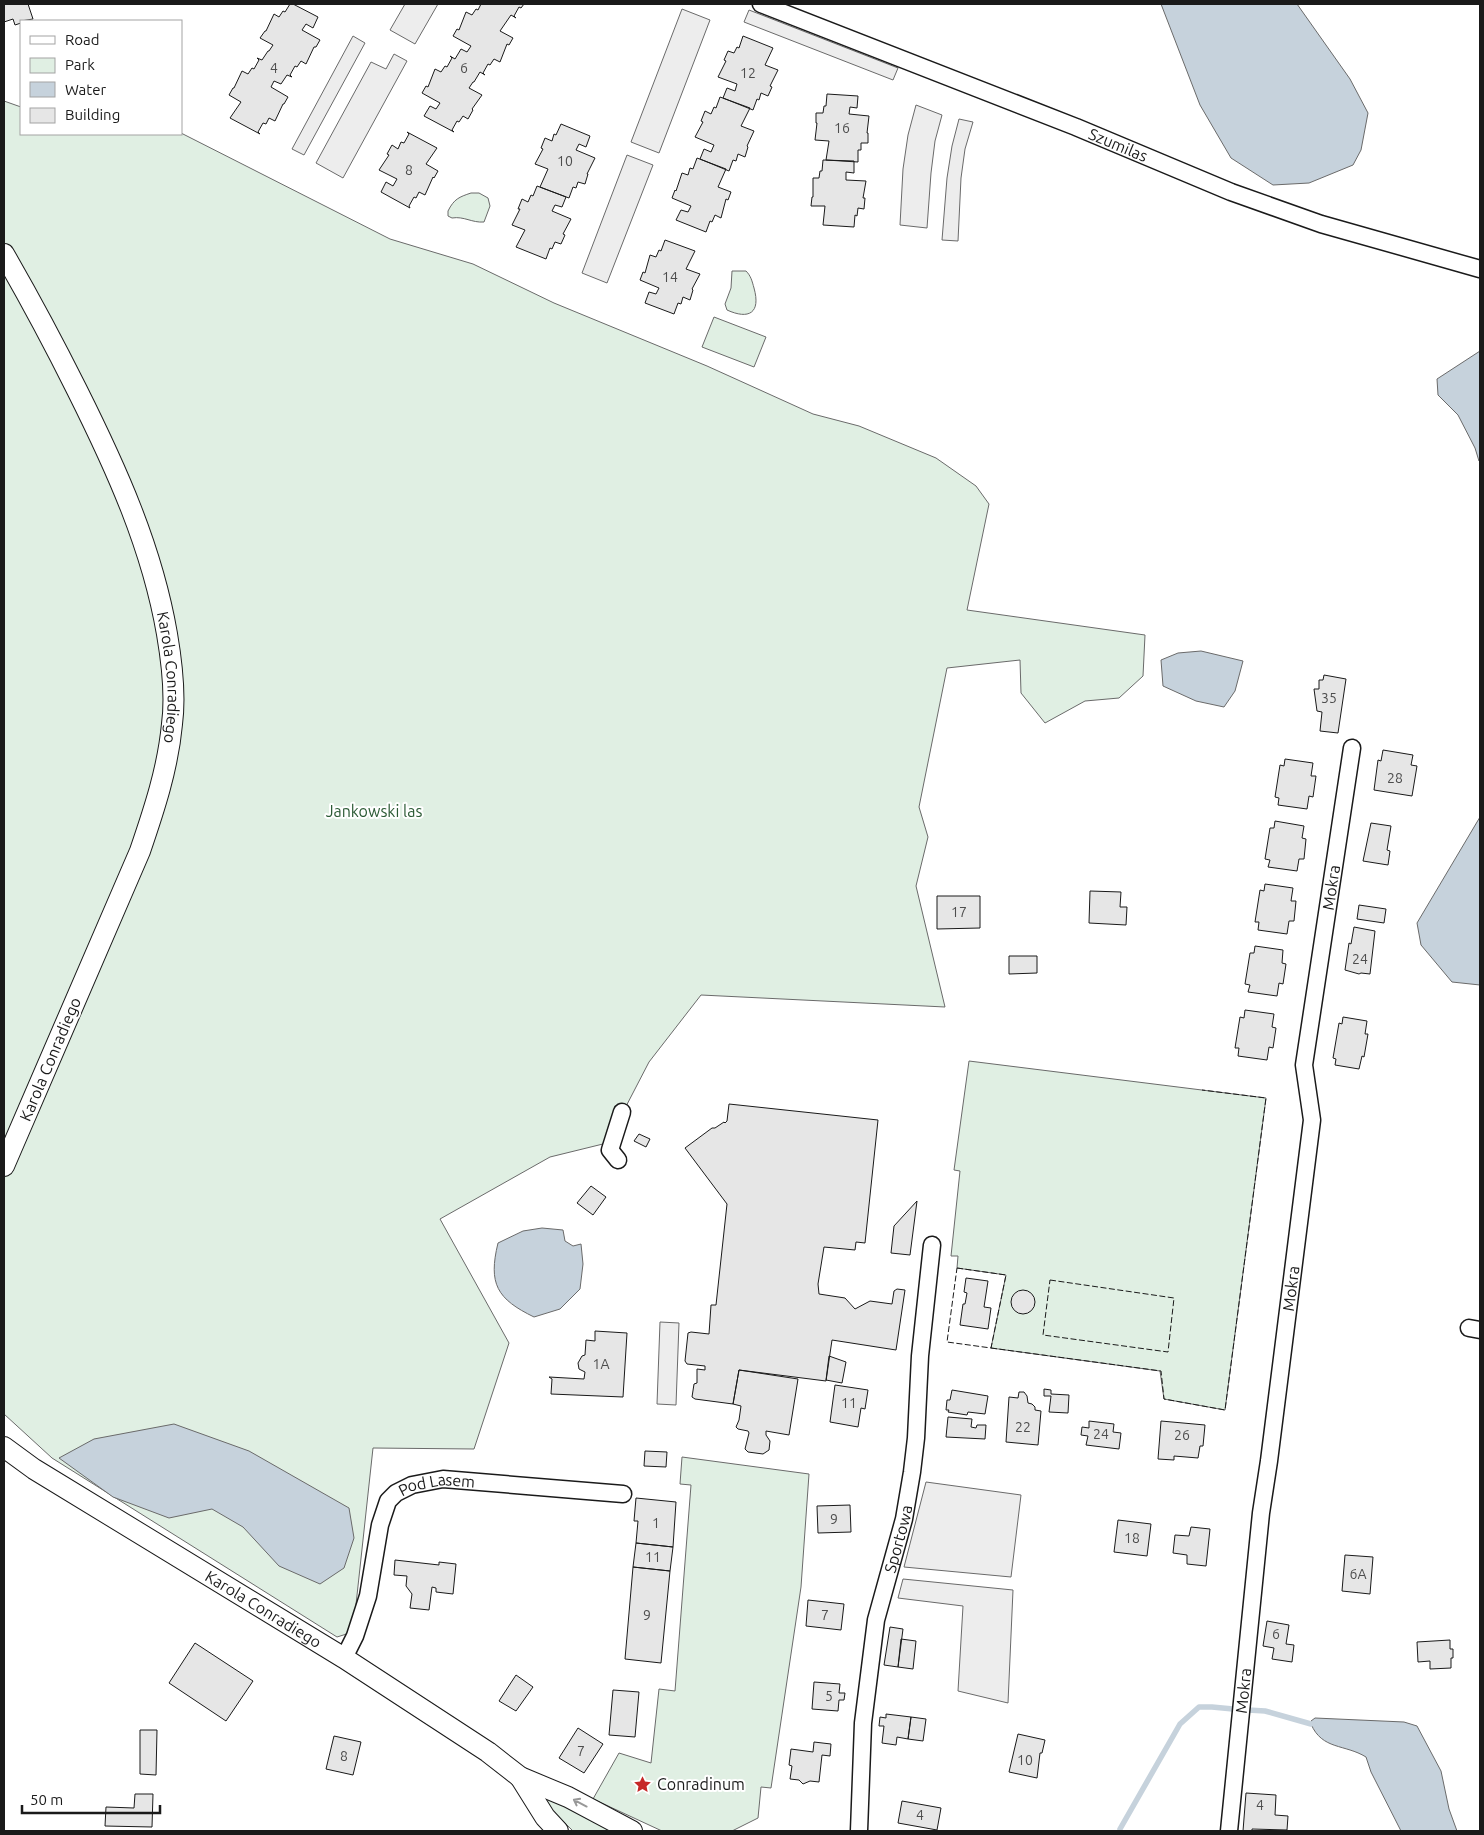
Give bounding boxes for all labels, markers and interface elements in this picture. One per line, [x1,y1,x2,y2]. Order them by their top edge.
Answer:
legend [20,20,182,135]
text: Road [65,31,100,48]
text: Park [65,56,95,73]
house number: 4 [270,60,278,76]
house number: 6 [460,60,468,76]
house number: 12 [740,65,756,81]
text: Water [65,81,106,98]
text: Building [65,106,120,123]
house number: 16 [834,120,850,136]
street label: Szumilas [1086,124,1150,165]
house number: 10 [557,153,573,169]
house number: 8 [405,162,413,178]
house number: 14 [662,269,678,285]
street label: Karola Conradiego [154,610,183,745]
house number: 35 [1321,690,1337,706]
house number: 28 [1387,770,1403,786]
park label: Jankowski las [326,802,422,820]
street label: Mokra [1319,864,1343,911]
house number: 17 [951,904,967,920]
house number: 24 [1352,951,1368,967]
street label: Karola Conradiego [16,994,84,1124]
street label: Mokra [1279,1265,1303,1312]
house number: 1A [593,1356,610,1372]
house number: 11 [841,1395,857,1411]
house number: 22 [1015,1419,1031,1435]
house number: 24 [1093,1426,1109,1442]
house number: 26 [1174,1427,1190,1443]
street label: Pod Lasem [395,1470,476,1499]
street label: Sportowa [881,1504,915,1575]
house number: 9 [830,1511,838,1527]
house number: 1 [652,1515,660,1531]
house number: 18 [1124,1530,1140,1546]
house number: 11 [645,1549,661,1565]
house number: 6A [1350,1566,1367,1582]
street label: Karola Conradiego [202,1567,325,1651]
house number: 9 [643,1607,651,1623]
house number: 7 [821,1607,829,1623]
house number: 6 [1272,1626,1280,1642]
street label: Mokra [1232,1667,1254,1714]
house number: 5 [825,1688,833,1704]
house number: 7 [577,1743,585,1759]
house number: 8 [340,1748,348,1764]
house number: 10 [1017,1752,1033,1768]
place icon: Conradinum [633,1774,653,1794]
place label: Conradinum [657,1775,745,1793]
scale bar [22,1782,160,1814]
text: 50 m [30,1791,63,1808]
house number: 4 [1256,1797,1264,1813]
one-way arrow [572,1798,587,1808]
house number: 4 [916,1807,924,1823]

